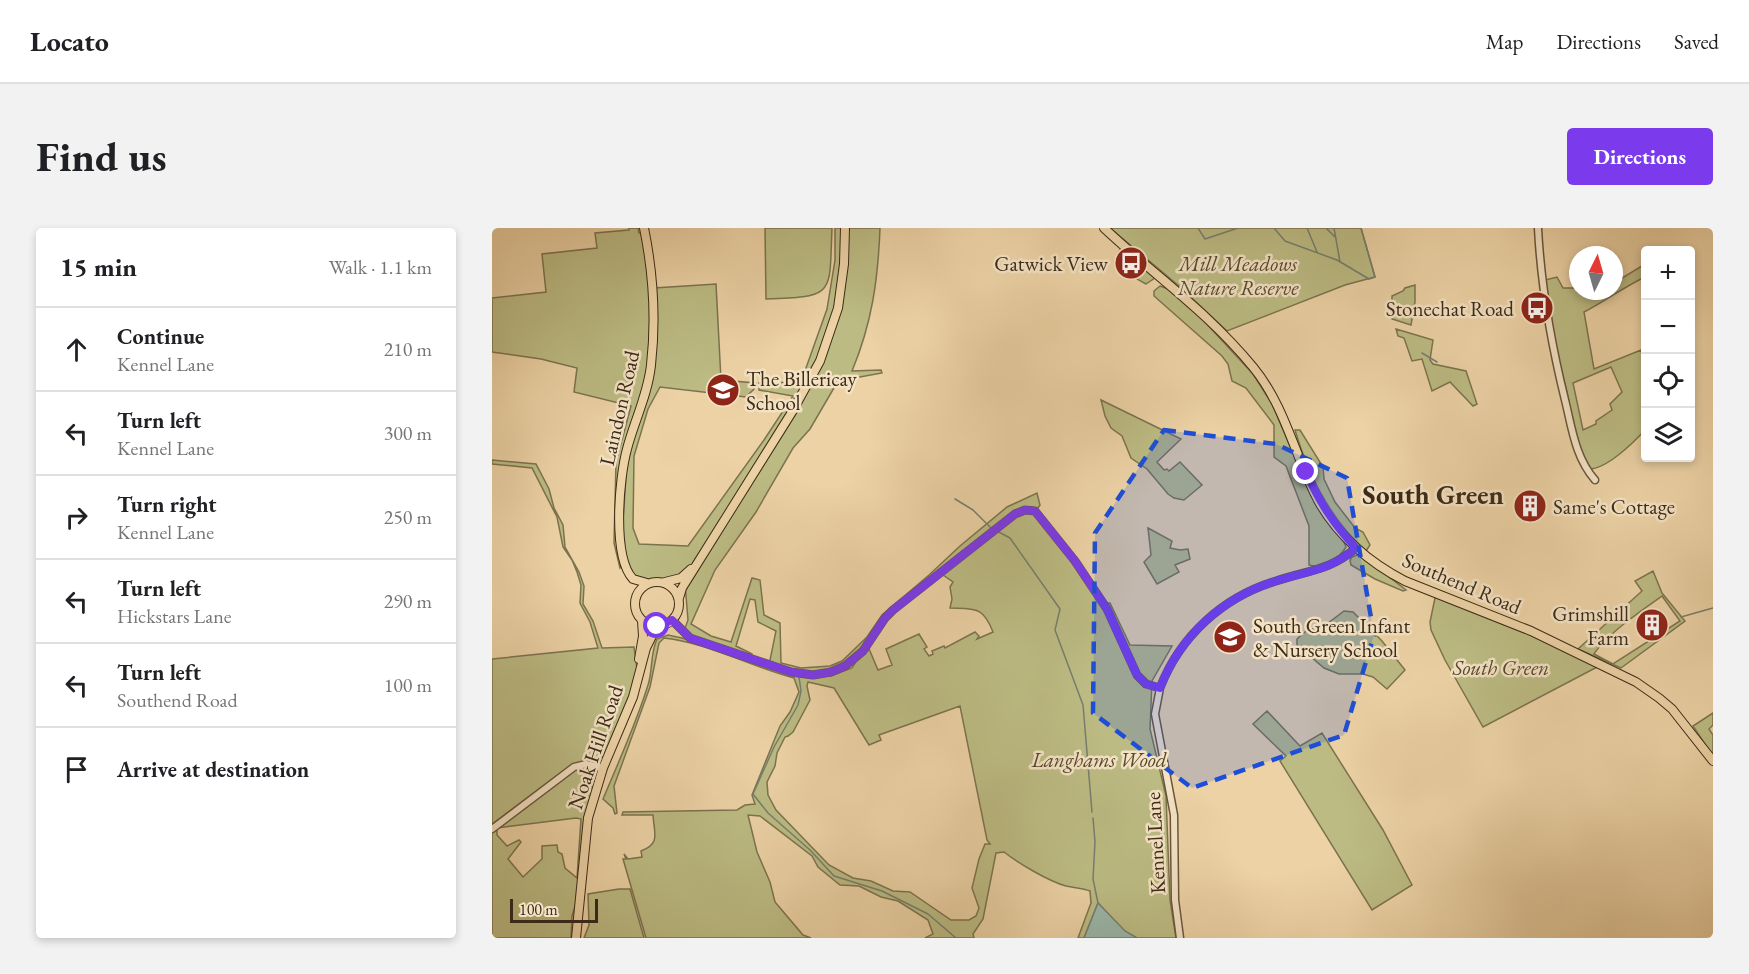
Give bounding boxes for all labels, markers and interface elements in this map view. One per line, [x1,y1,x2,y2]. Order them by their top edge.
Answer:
text: Locato [30,23,109,59]
text: Map [1486,28,1523,55]
text: Directions [1556,28,1641,55]
text: Saved [1674,28,1719,55]
button: Directions [1567,128,1713,185]
text: Find us [36,129,167,184]
bus stop icon: Gatwick View [1113,245,1149,281]
north arrow [1569,246,1623,300]
map controls [1641,246,1695,462]
button: + [1641,246,1695,300]
text: 15 min [60,250,137,284]
place label: Gatwick View [994,250,1109,277]
park label: Mill Meadows Nature Reserve [1177,250,1299,301]
text: Walk · 1.1 km [329,254,432,280]
bus stop icon: Stonechat Road [1519,290,1555,326]
place label: Stonechat Road [1386,295,1514,322]
button: − [1641,300,1695,354]
text: Continue [117,322,204,351]
icon: ahead [60,333,93,366]
text: 210 m [384,336,432,362]
street label: Laindon Road [593,348,645,468]
text: Kennel Lane [117,351,214,377]
button: locate [1641,354,1695,408]
place label: The Billericay School [746,365,858,416]
school or university icon: The Billericay School [705,372,741,408]
text: Turn left [117,406,201,435]
button: layers [1641,408,1695,462]
icon: left [60,417,93,450]
text: 300 m [384,420,432,446]
text: Kennel Lane [117,435,214,461]
route end [1292,458,1318,484]
district label: South Green [1362,477,1504,512]
building icon: Same's Cottage [1512,488,1548,524]
text: Turn right [117,490,216,519]
place label: Same's Cottage [1553,493,1675,520]
icon: right [60,501,93,534]
text: 250 m [384,504,432,530]
text: Kennel Lane [117,519,214,545]
street label: Southend Road [1398,546,1526,620]
text: Turn left [117,574,201,603]
icon: left [60,585,93,618]
text: 290 m [384,588,432,614]
place label: Grimshill Farm [1552,600,1629,651]
text: Hickstars Lane [117,603,232,629]
building icon: Grimshill Farm [1634,607,1670,643]
route start [643,612,669,638]
place label: South Green Infant & Nursery School [1253,612,1410,663]
school or university icon: South Green Infant & Nursery School [1212,619,1248,655]
park label: South Green [1452,654,1549,681]
text: Turn left [117,658,201,687]
icon: left [60,669,93,702]
text: 100 m [384,672,432,698]
street label: Noak Hill Road [561,681,629,813]
text: Southend Road [117,687,238,713]
park label: Langhams Wood [1031,746,1167,773]
icon: arrive [60,753,93,786]
text: Arrive at destination [117,755,309,784]
street label: Kennel Lane [1139,791,1171,895]
scale bar [510,896,598,924]
text: 100 m [519,899,558,920]

